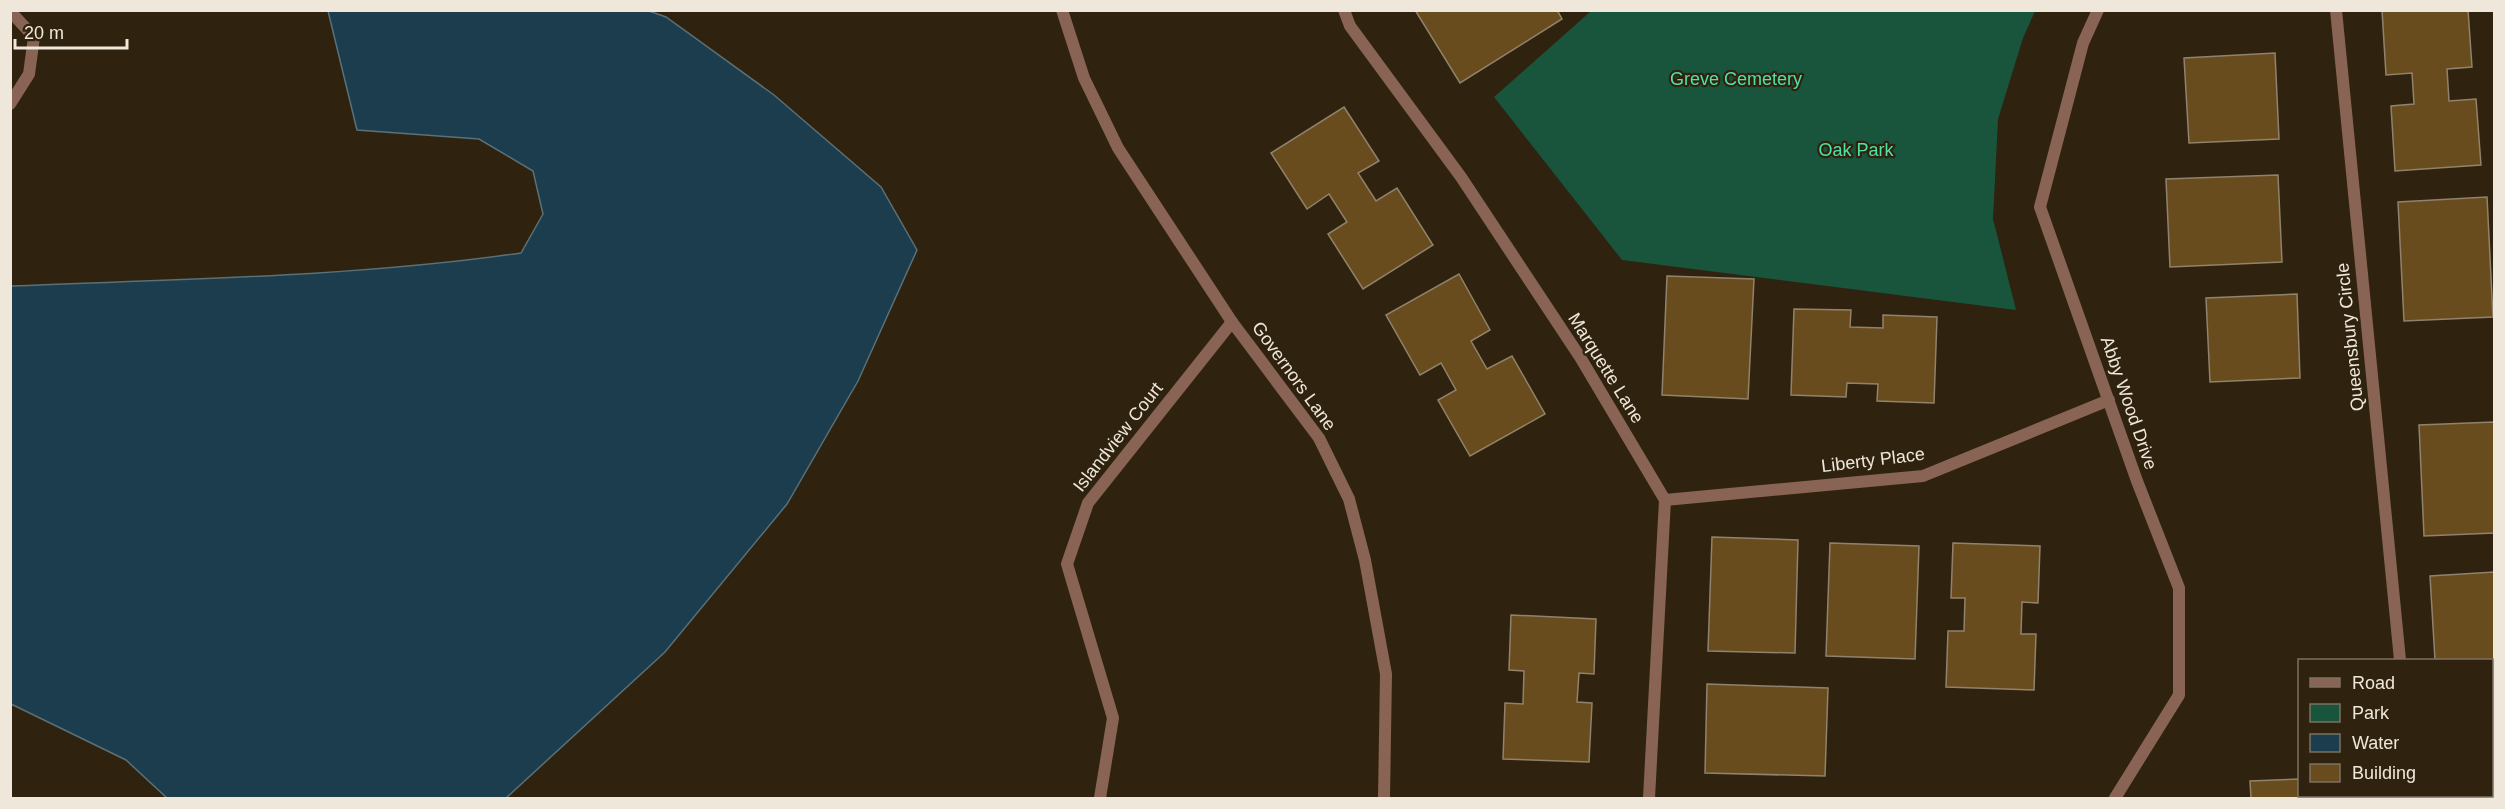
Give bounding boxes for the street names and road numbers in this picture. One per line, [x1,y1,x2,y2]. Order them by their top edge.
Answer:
street label: Queensbury Circle [2332,262,2368,412]
street label: Marquette Lane [1564,309,1648,427]
street label: Governors Lane [1248,318,1340,434]
street label: Abby Wood Drive [2097,334,2161,472]
street label: Islandview Court [1069,378,1167,496]
street label: Liberty Place [1820,444,1926,476]

